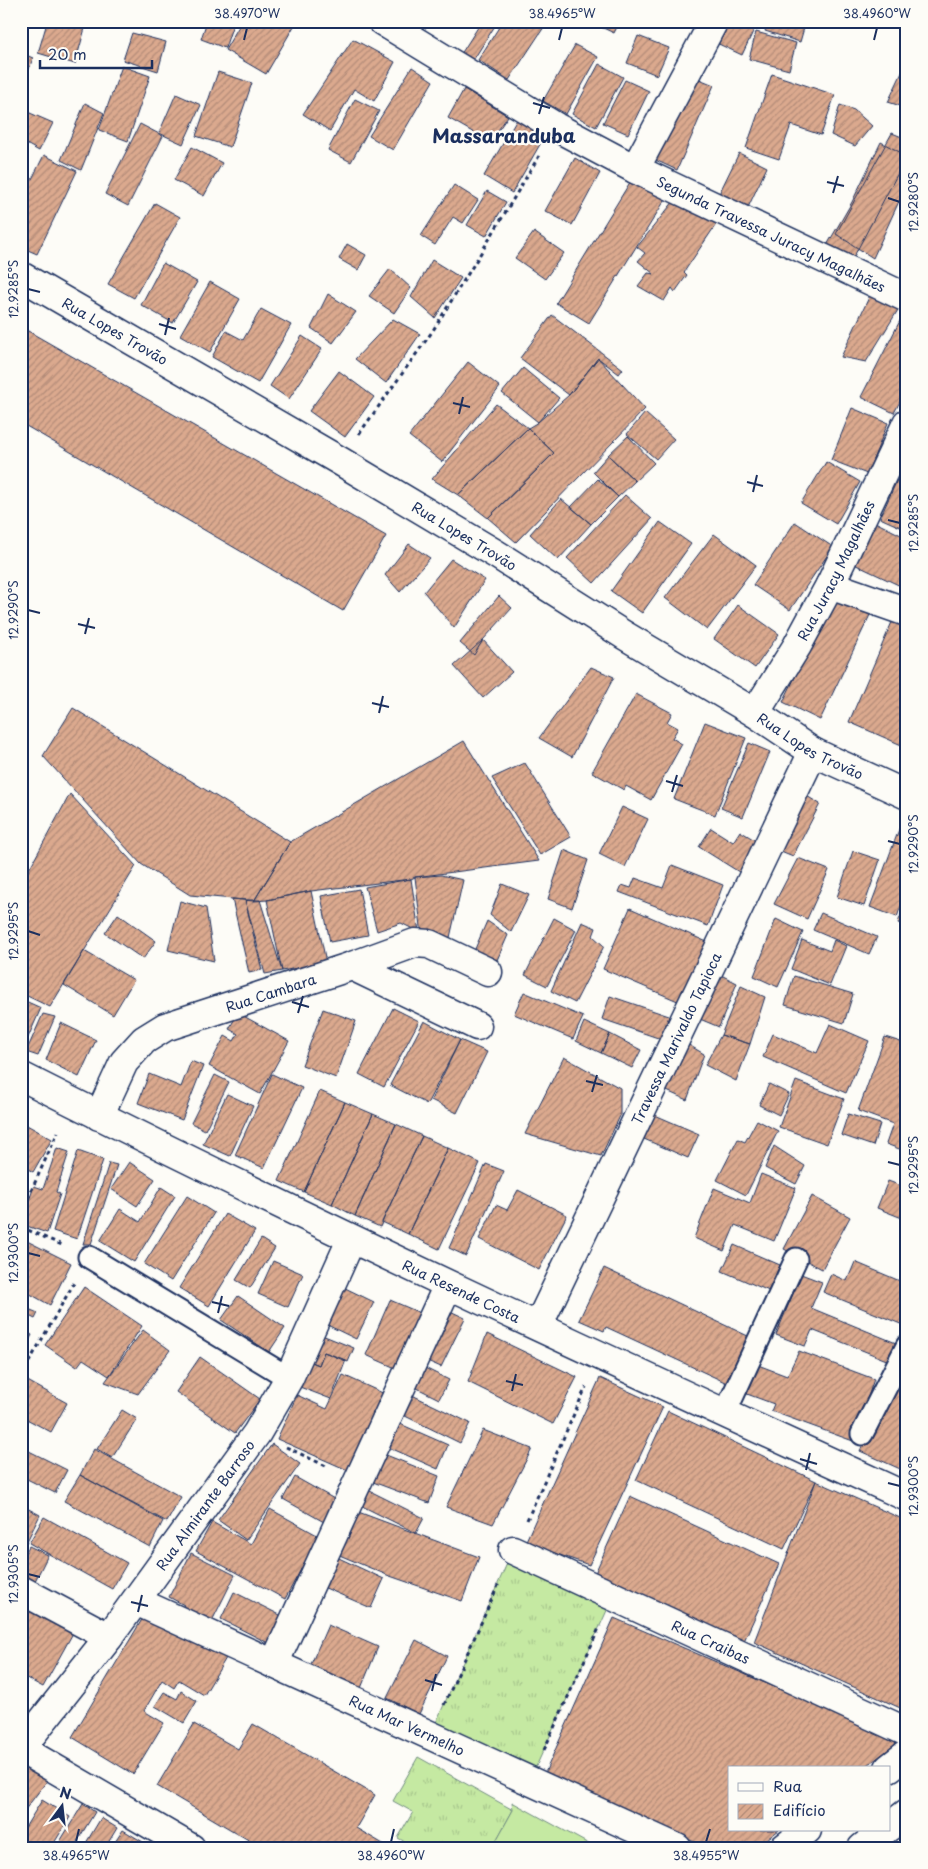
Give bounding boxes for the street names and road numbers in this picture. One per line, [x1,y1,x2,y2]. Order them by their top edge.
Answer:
street label: Segunda Travessa Juracy Magalhães [653,170,889,297]
street label: Rua Lopes Trovão [58,292,172,370]
street label: Rua Lopes Trovão [408,496,521,575]
street label: Rua Juracy Magalhães [791,497,879,644]
street label: Rua Lopes Trovão [753,707,867,784]
street label: Travessa Marivaldo Tapioca [626,948,726,1128]
street label: Rua Cambara [223,968,319,1017]
street label: Rua Resende Costa [399,1254,524,1328]
street label: Rua Almirante Barroso [150,1435,259,1574]
street label: Rua Craibas [668,1614,753,1669]
street label: Rua Mar Vermelho [346,1689,468,1760]

